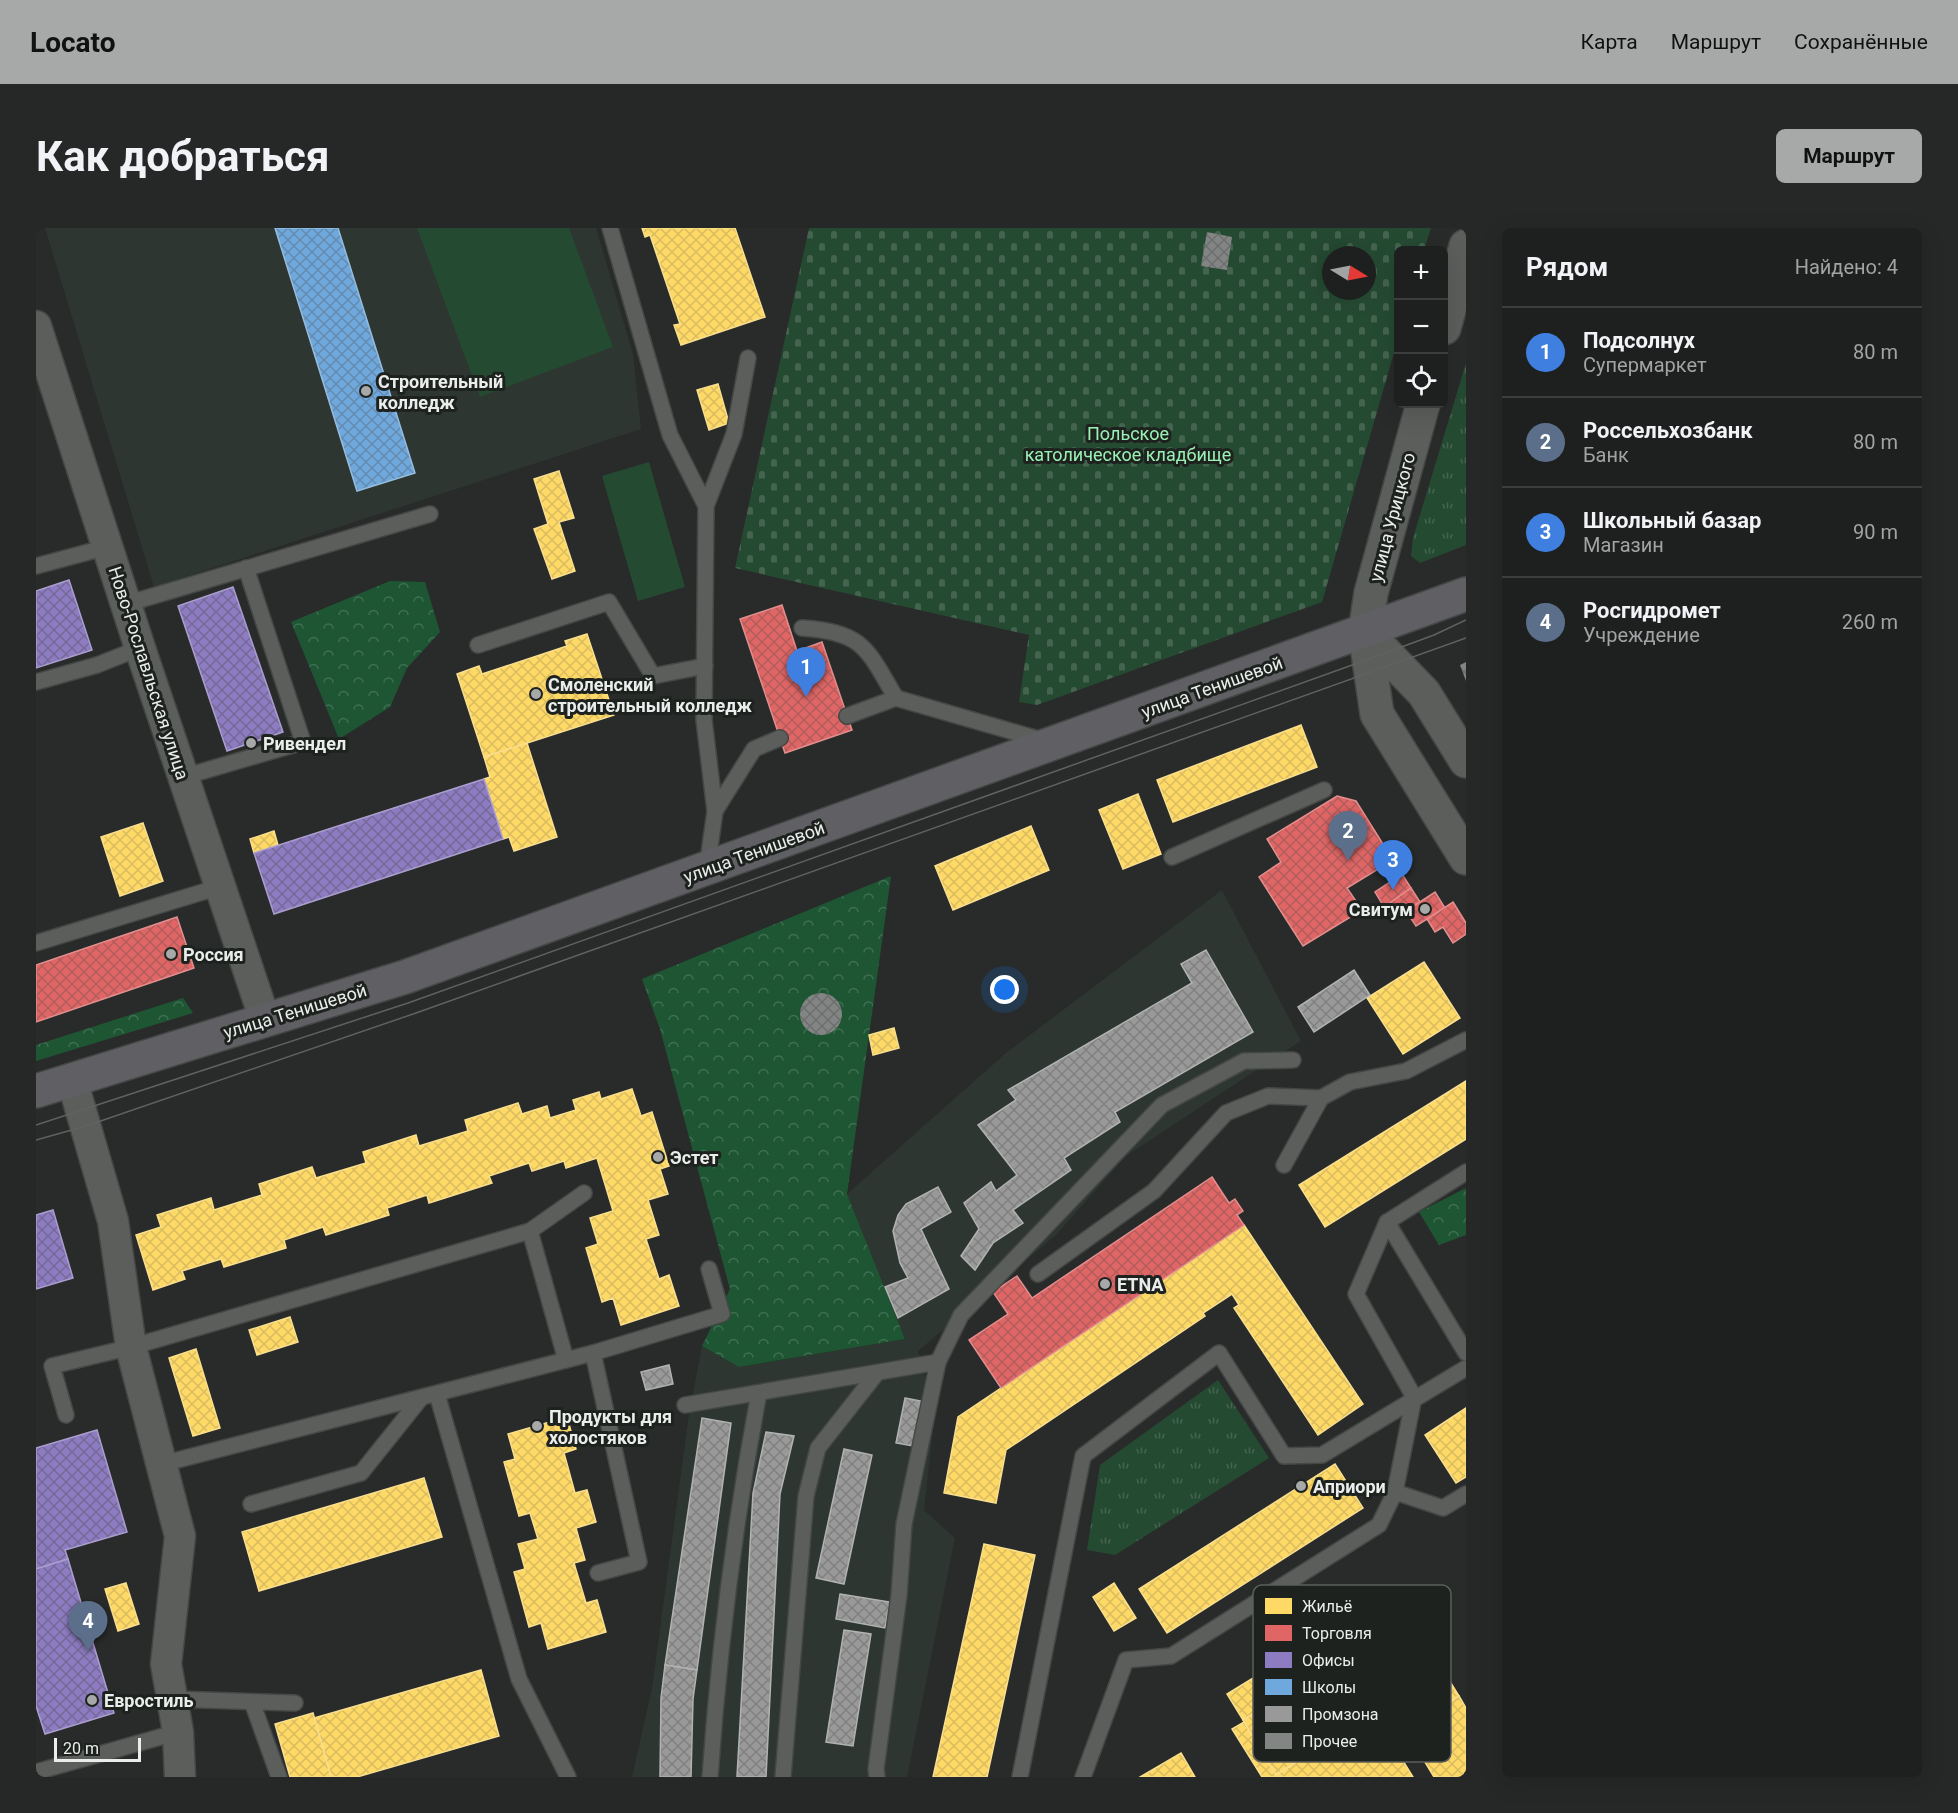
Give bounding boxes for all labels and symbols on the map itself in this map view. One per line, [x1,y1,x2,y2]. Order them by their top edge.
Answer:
north arrow [1322,246,1376,300]
place label: Строительный колледж [378,371,503,413]
marker: Строительный колледж [359,384,373,398]
park label: Польское католическое кладбище [1025,423,1231,465]
street label: улица Урицкого [1365,450,1419,584]
street label: Ново-Рославльская улица [105,564,193,782]
pin: 1 [786,648,826,697]
street label: улица Тенишевой [1139,652,1285,722]
place label: Смоленский строительный колледж [548,674,753,716]
marker: Смоленский строительный колледж [529,687,543,701]
place label: Ривендел [263,733,346,754]
marker: Ривендел [244,736,258,750]
pin: 2 [1328,812,1368,861]
street label: улица Тенишевой [681,817,827,887]
pin: 3 [1374,840,1412,890]
place label: Свитум [1349,899,1413,920]
marker: Свитум [1418,902,1432,916]
place label: Россия [183,944,244,965]
marker: Россия [164,947,178,961]
your location [990,975,1019,1004]
street label: улица Тенишевой [221,979,369,1043]
place label: Эстет [670,1147,718,1168]
marker: Эстет [651,1150,665,1164]
place label: ETNA [1117,1274,1164,1295]
marker: ETNA [1098,1277,1112,1291]
place label: Продукты для холостяков [549,1406,672,1448]
marker: Продукты для холостяков [530,1419,544,1433]
place label: Априори [1313,1476,1386,1497]
marker: Априори [1294,1479,1308,1493]
legend [1253,1585,1451,1762]
text: Жильё [1302,1597,1352,1616]
pin: 4 [68,1602,108,1651]
text: Торговля [1302,1624,1372,1643]
text: Офисы [1302,1651,1355,1670]
text: Школы [1302,1678,1356,1697]
place label: Евростиль [104,1690,194,1711]
marker: Евростиль [85,1693,99,1707]
text: Промзона [1302,1705,1379,1724]
text: Прочее [1302,1732,1357,1751]
scale bar [54,1735,141,1762]

